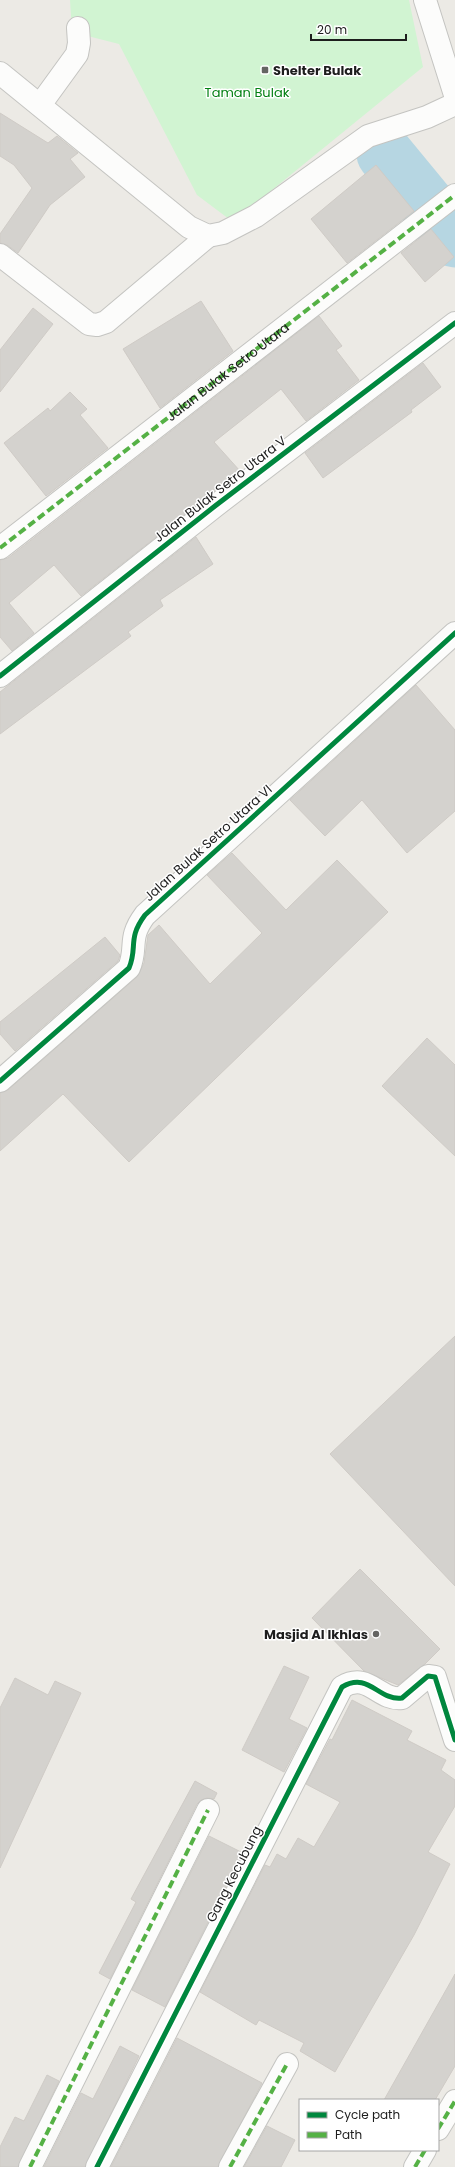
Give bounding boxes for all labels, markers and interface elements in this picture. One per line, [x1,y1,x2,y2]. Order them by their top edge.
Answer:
scale bar [311,16,406,42]
text: 20 m [317,21,347,38]
place label: Shelter Bulak [273,61,361,80]
marker: Shelter Bulak [260,65,270,75]
park label: Taman Bulak [205,83,290,102]
street label: Jalan Bulak Setro Utara [162,318,293,425]
street label: Jalan Bulak Setro Utara V [150,431,290,547]
street label: Jalan Bulak Setro Utara VI [140,780,276,906]
place label: Masjid Al Ikhlas [264,1625,368,1644]
marker: Masjid Al Ikhlas [371,1629,381,1639]
street label: Gang Kecubung [202,1823,266,1925]
legend [299,2099,439,2151]
text: Cycle path [335,2106,400,2123]
text: Path [335,2126,362,2143]

